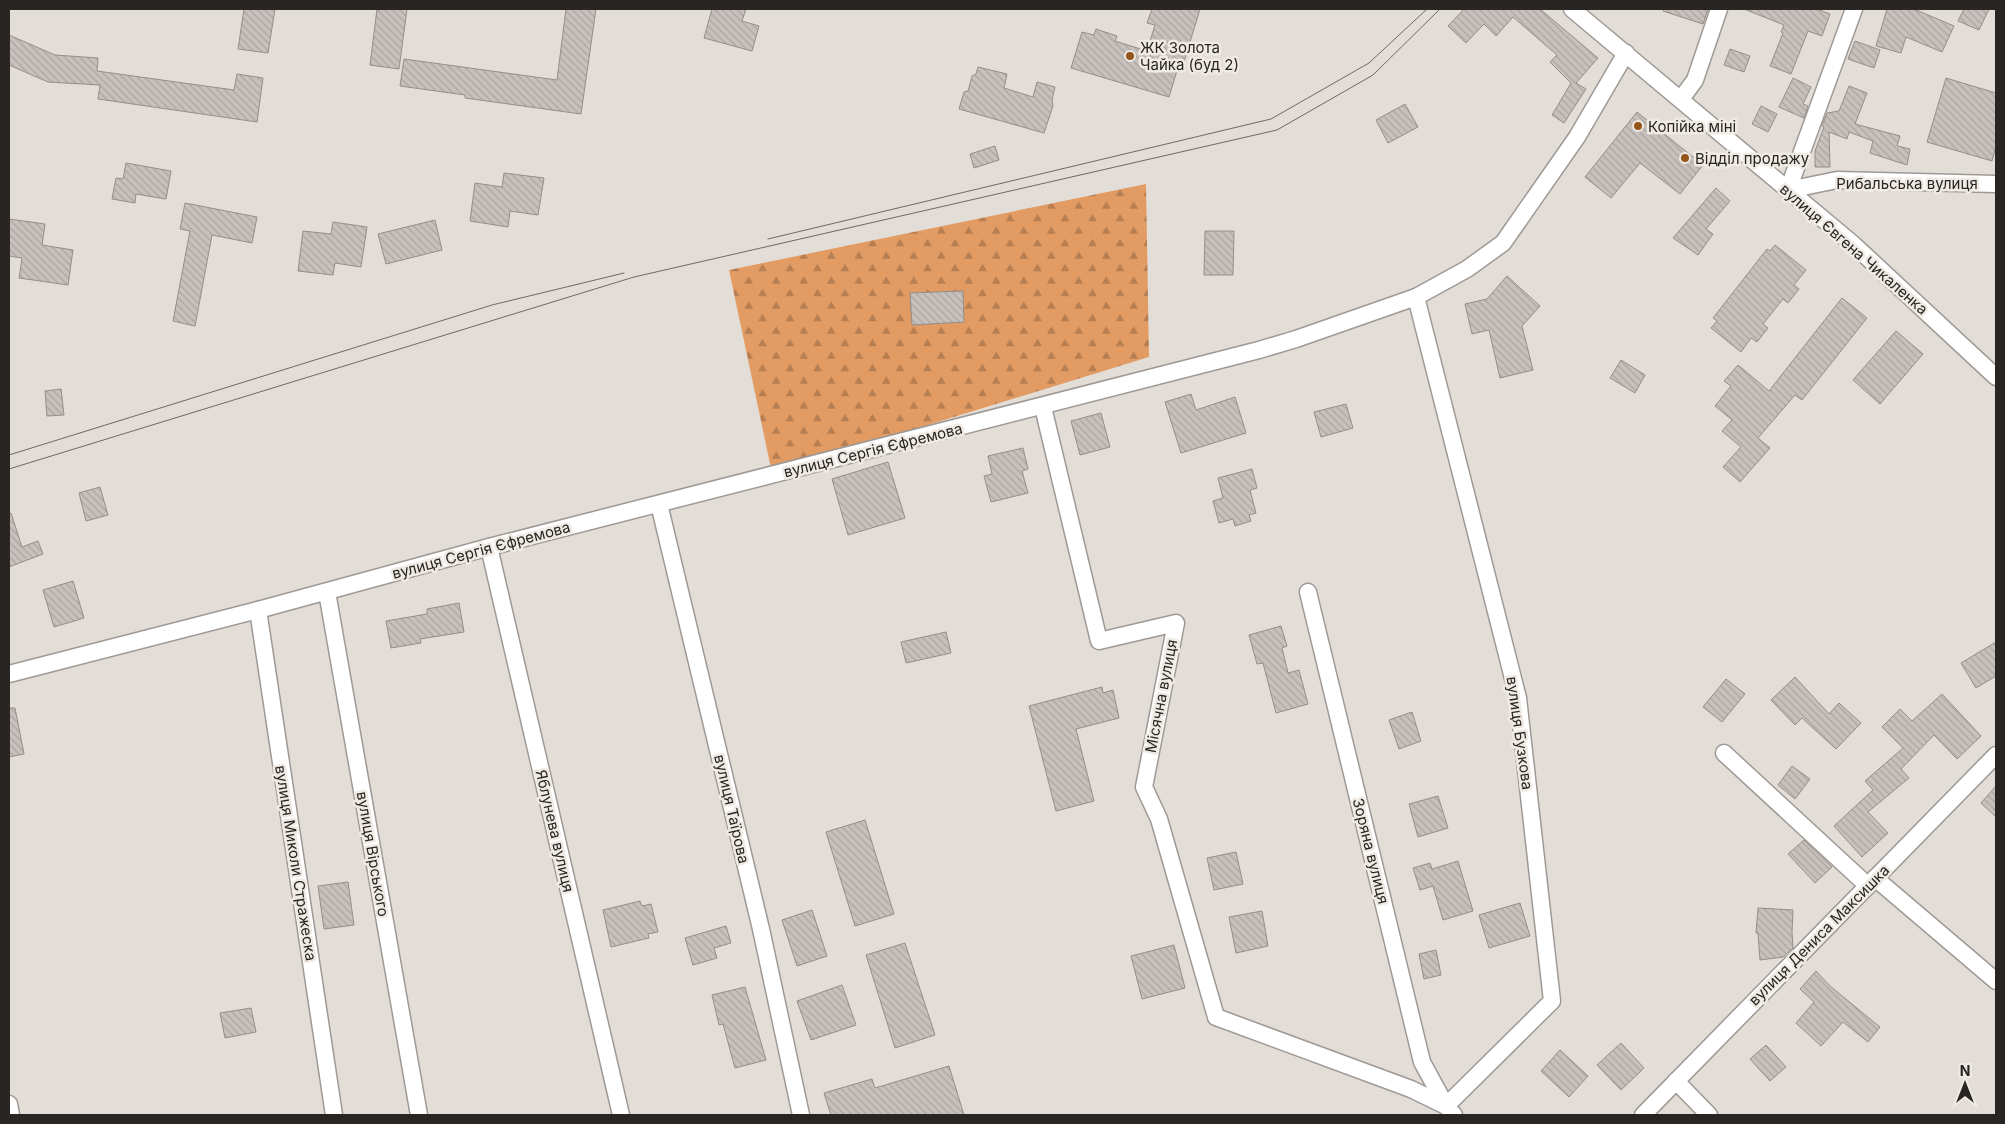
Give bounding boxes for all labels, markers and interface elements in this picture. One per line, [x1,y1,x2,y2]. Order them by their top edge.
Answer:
place label: ЖК Золота Чайка (буд 2) [1140,38,1239,74]
marker: ЖК Золота Чайка (буд 2) [1124,50,1136,62]
place label: Копійка міні [1648,117,1736,136]
marker: Копійка міні [1632,120,1644,132]
place label: Відділ продажу [1695,149,1810,168]
marker: Відділ продажу [1679,152,1691,164]
street label: Рибальська вулиця [1836,174,1978,193]
street label: вулиця Євгена Чикаленка [1776,180,1932,318]
street label: вулиця Сергія Єфремова [782,419,964,481]
street label: вулиця Сергія Єфремова [390,517,572,583]
street label: Місячна вулиця [1141,638,1181,754]
street label: вулиця Бузкова [1503,675,1537,791]
street label: вулиця Таїрова [710,753,754,865]
street label: вулиця Миколи Стражеска [271,764,321,962]
street label: Яблунева вулиця [532,768,578,894]
street label: вулиця Вірського [353,790,393,918]
street label: Зоряна вулиця [1349,796,1393,906]
street label: вулиця Дениса Максишка [1745,861,1893,1009]
north arrow [1940,1059,1990,1109]
text: N [1960,1062,1970,1079]

